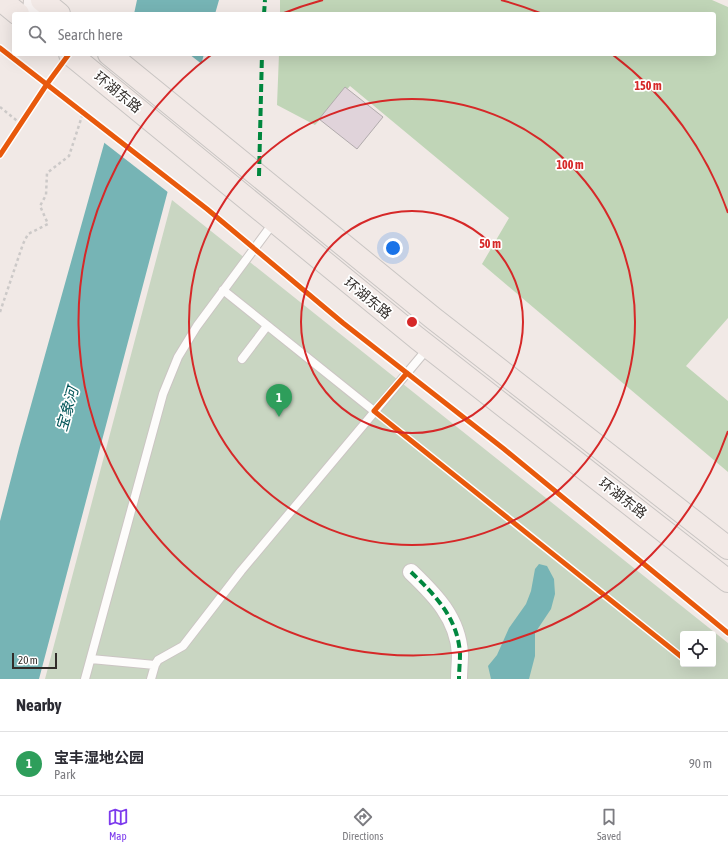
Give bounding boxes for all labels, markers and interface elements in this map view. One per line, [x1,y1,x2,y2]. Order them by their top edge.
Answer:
search box [12,12,716,56]
icon: search [26,23,48,45]
text: Search here [58,26,123,43]
street label: 环湖东路 [91,68,145,116]
text: 150 m [634,79,662,93]
text: 100 m [556,158,584,172]
text: 50 m [479,237,501,251]
your location [383,238,403,258]
street label: 环湖东路 [341,274,395,322]
centre of rings [405,315,419,329]
water label: 宝象河 [53,382,82,433]
pin: 1 [266,384,292,417]
street label: 环湖东路 [596,474,650,522]
map controls [680,631,716,667]
button: locate [680,631,716,667]
scale bar [12,651,57,670]
text: 20 m [18,654,38,666]
text: Nearby [16,695,62,715]
text: 宝丰湿地公园 [54,749,144,766]
text: 1 [26,756,32,771]
text: 90 m [689,756,712,771]
text: Park [54,767,76,782]
tab: Map [107,806,129,842]
tab: Directions [342,806,383,842]
tab: Saved [597,806,621,842]

